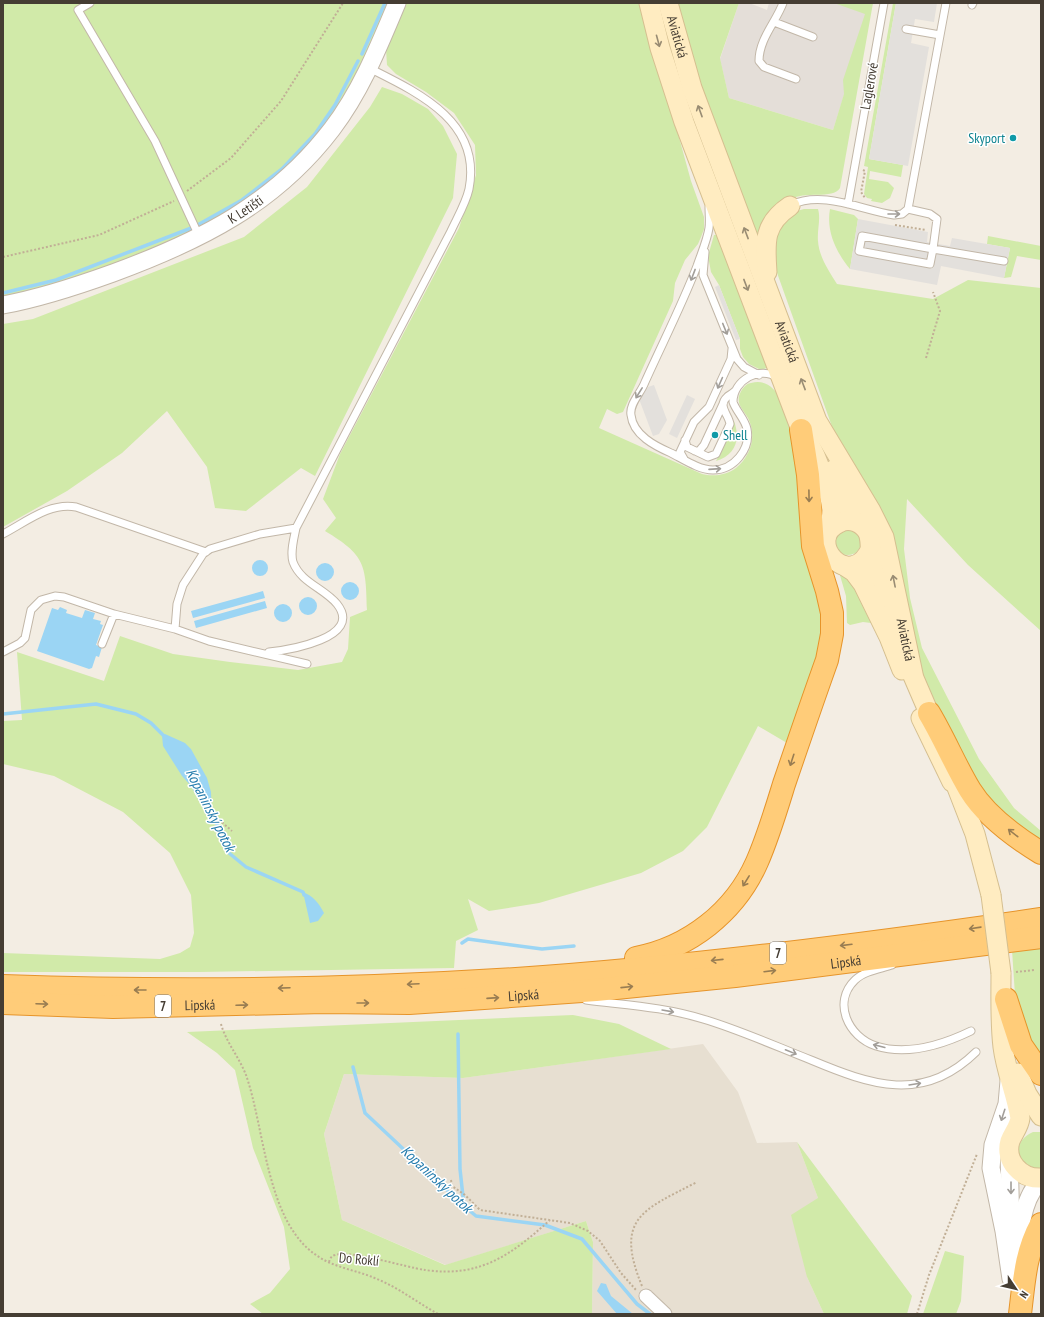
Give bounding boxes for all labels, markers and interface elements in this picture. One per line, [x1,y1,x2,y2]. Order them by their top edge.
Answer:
street label: Aviatická [663,13,692,60]
one-way arrow [655,34,662,47]
street label: Laglerové [856,61,882,111]
one-way arrow [695,106,703,118]
place label: Skyport [968,129,1005,147]
marker: Skyport [1008,133,1018,143]
street label: K Letišti [224,191,267,228]
one-way arrow [887,210,900,218]
one-way arrow [741,227,749,239]
one-way arrow [689,268,696,280]
one-way arrow [742,278,750,290]
street label: Aviatická [771,318,803,365]
one-way arrow [721,322,729,334]
one-way arrow [715,377,723,389]
one-way arrow [799,379,807,391]
one-way arrow [635,387,643,399]
place label: Shell [723,426,748,444]
marker: Shell [710,430,720,440]
one-way arrow [708,466,721,473]
one-way arrow [806,489,813,502]
one-way arrow [889,574,897,587]
street label: Aviatická [892,617,919,663]
one-way arrow [788,754,796,766]
water label: Kopaninský potok [182,765,241,857]
one-way arrow [1008,829,1019,837]
one-way arrow [742,875,750,887]
one-way arrow [969,924,982,932]
one-way arrow [840,941,853,949]
road number: 7 [770,942,786,964]
street label: Lipská [829,951,862,973]
one-way arrow [711,956,724,964]
one-way arrow [763,968,776,975]
one-way arrow [407,980,420,987]
one-way arrow [620,983,633,990]
one-way arrow [278,984,291,992]
street label: Lipská [508,985,540,1005]
one-way arrow [134,986,147,994]
one-way arrow [486,994,499,1001]
road number: 7 [155,995,171,1017]
street label: Lipská [184,996,215,1014]
one-way arrow [356,999,369,1007]
one-way arrow [35,1000,48,1008]
one-way arrow [235,1001,248,1009]
one-way arrow [662,1007,675,1015]
one-way arrow [873,1042,886,1049]
one-way arrow [785,1049,797,1057]
one-way arrow [908,1080,921,1088]
one-way arrow [999,1109,1007,1121]
water label: Kopaninský potok [397,1141,478,1218]
one-way arrow [1007,1181,1015,1194]
street label: Do Roklí [338,1248,380,1270]
north arrow [996,1269,1036,1309]
text: N [1017,1288,1032,1301]

